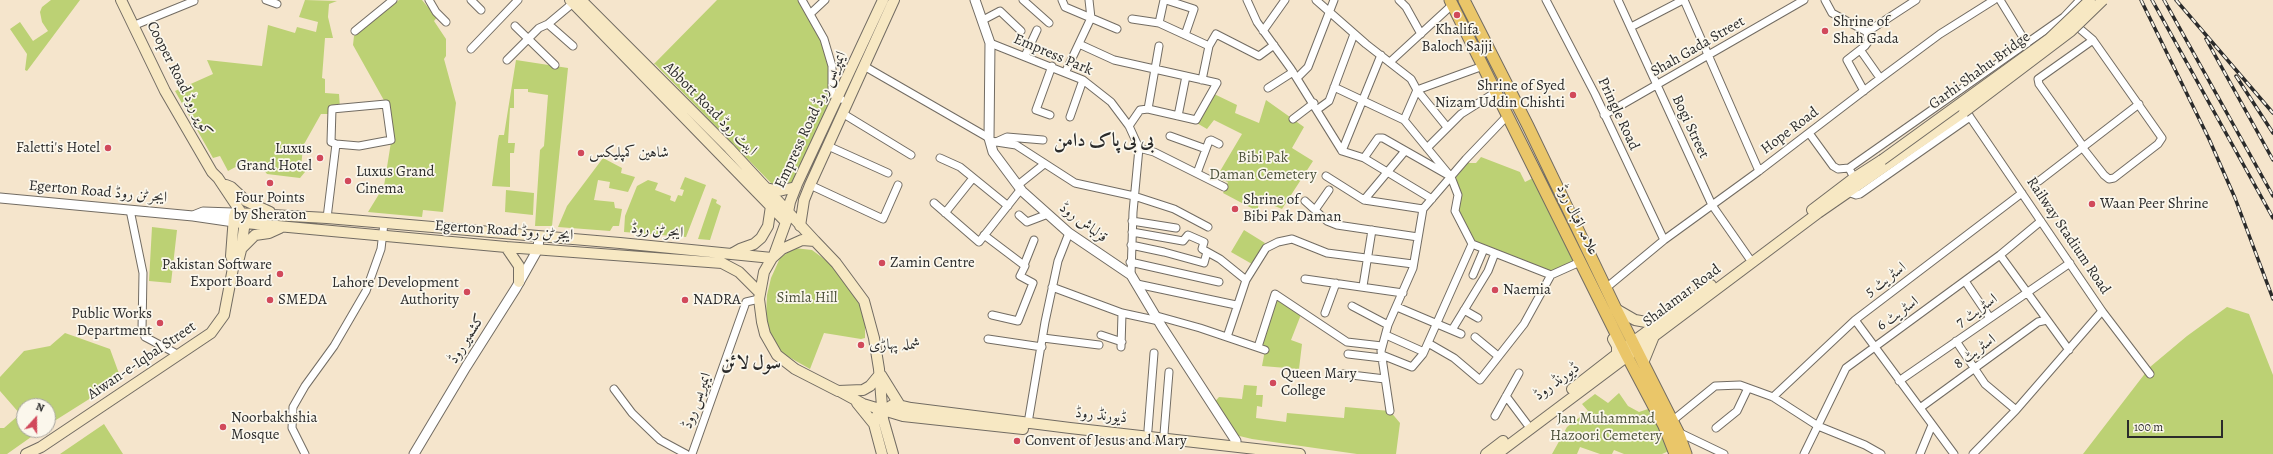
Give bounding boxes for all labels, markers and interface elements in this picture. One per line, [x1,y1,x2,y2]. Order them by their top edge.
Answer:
marker: Khalifa Baloch Sajji [1452,10,1462,20]
street label: Shah Gada Street [1648,13,1748,81]
place label: Shrine of Shah Gada [1833,13,1899,48]
street label: Cooper Road کوپر روڈ [142,18,216,140]
place label: Khalifa Baloch Sajji [1422,21,1492,56]
marker: Shrine of Shah Gada [1820,26,1830,36]
street label: Garhi Shahu Bridge [1926,28,2034,114]
street label: Empress Park [1011,30,1095,80]
street label: Empress Road ایمپریس روڈ [771,49,851,191]
street label: Abbott Road ایبٹ روڈ [660,59,760,159]
street label: Pringle Road [1593,75,1643,153]
place label: Shrine of Syed Nizam Uddin Chishti [1435,77,1565,112]
marker: Shrine of Syed Nizam Uddin Chishti [1568,90,1578,100]
street label: Bogi Street [1668,92,1712,162]
street label: Hope Road [1758,104,1822,158]
district label: بی بی پاک دامن [1054,130,1154,152]
place label: Faletti's Hotel [16,139,100,157]
place label: Luxus Grand Hotel [237,140,312,175]
marker: Faletti's Hotel [103,143,113,153]
place label: شاہین کمپلیکس [589,144,669,162]
marker: شاہین کمپلیکس [576,148,586,158]
park label: Bibi Pak Daman Cemetery [1209,149,1317,184]
marker: Luxus Grand Hotel [315,153,325,163]
place label: Luxus Grand Cinema [356,163,435,198]
street label: Railway Stadium Road [2022,174,2114,298]
marker: Luxus Grand Cinema [343,176,353,186]
street label: Egerton Road ایجرٹن روڈ [28,177,168,207]
marker: Four Points by Sheraton [265,178,275,188]
street label: علامہ اقبال روڈ [1552,182,1602,258]
place label: Four Points by Sheraton [234,189,306,224]
place label: Shrine of Bibi Pak Daman [1243,191,1341,226]
place label: Waan Peer Shrine [2100,195,2208,213]
street label: قزلباش روڈ [1055,199,1111,247]
marker: Waan Peer Shrine [2087,199,2097,209]
marker: Shrine of Bibi Pak Daman [1230,204,1240,214]
street label: Egerton Road ایجرٹن روڈ [434,217,574,245]
street label: ایجرٹن روڈ [630,220,684,242]
place label: Zamin Centre [890,254,975,272]
place label: Pakistan Software Export Board [162,256,272,291]
marker: Zamin Centre [877,258,887,268]
street label: اسٹریٹ 5 [1862,259,1910,301]
street label: Shalamar Road [1640,261,1724,331]
marker: Pakistan Software Export Board [275,269,285,279]
place label: Lahore Development Authority [332,274,459,309]
place label: Naemia [1503,281,1551,299]
marker: Naemia [1490,285,1500,295]
marker: Lahore Development Authority [462,287,472,297]
park label: Simla Hill [777,289,837,307]
street label: اسٹریٹ 7 [1953,290,2001,332]
place label: SMEDA [278,291,327,309]
place label: NADRA [693,291,741,309]
street label: اسٹریٹ 6 [1874,293,1922,335]
marker: SMEDA [265,295,275,305]
marker: NADRA [680,295,690,305]
place label: Public Works Department [71,305,152,340]
street label: کشمیر روڈ [445,311,489,367]
street label: Aiwan-e-Iqbal Street [84,318,200,404]
marker: Public Works Department [155,318,165,328]
street label: اسٹریٹ 8 [1950,331,2000,373]
place label: شملہ پہاڑی [869,336,920,354]
marker: شملہ پہاڑی [856,340,866,350]
district label: سول لائن [721,353,781,375]
street label: ڈیورنڈ روڈ [1531,359,1583,405]
place label: Queen Mary College [1281,365,1356,400]
street label: ایمپریس روڈ [679,370,715,432]
marker: Queen Mary College [1268,378,1278,388]
north arrow [16,398,56,438]
text: N [34,399,47,416]
street label: ڈیورنڈ روڈ [1074,404,1128,428]
place label: Noorbakhshia Mosque [231,409,318,444]
park label: Jan Muhammad Hazoori Cemetery [1550,410,1662,445]
scale bar [2129,412,2225,438]
text: 100 m [2134,419,2163,435]
marker: Noorbakhshia Mosque [218,422,228,432]
place label: Convent of Jesus and Mary [1025,432,1187,450]
marker: Convent of Jesus and Mary [1012,436,1022,446]

